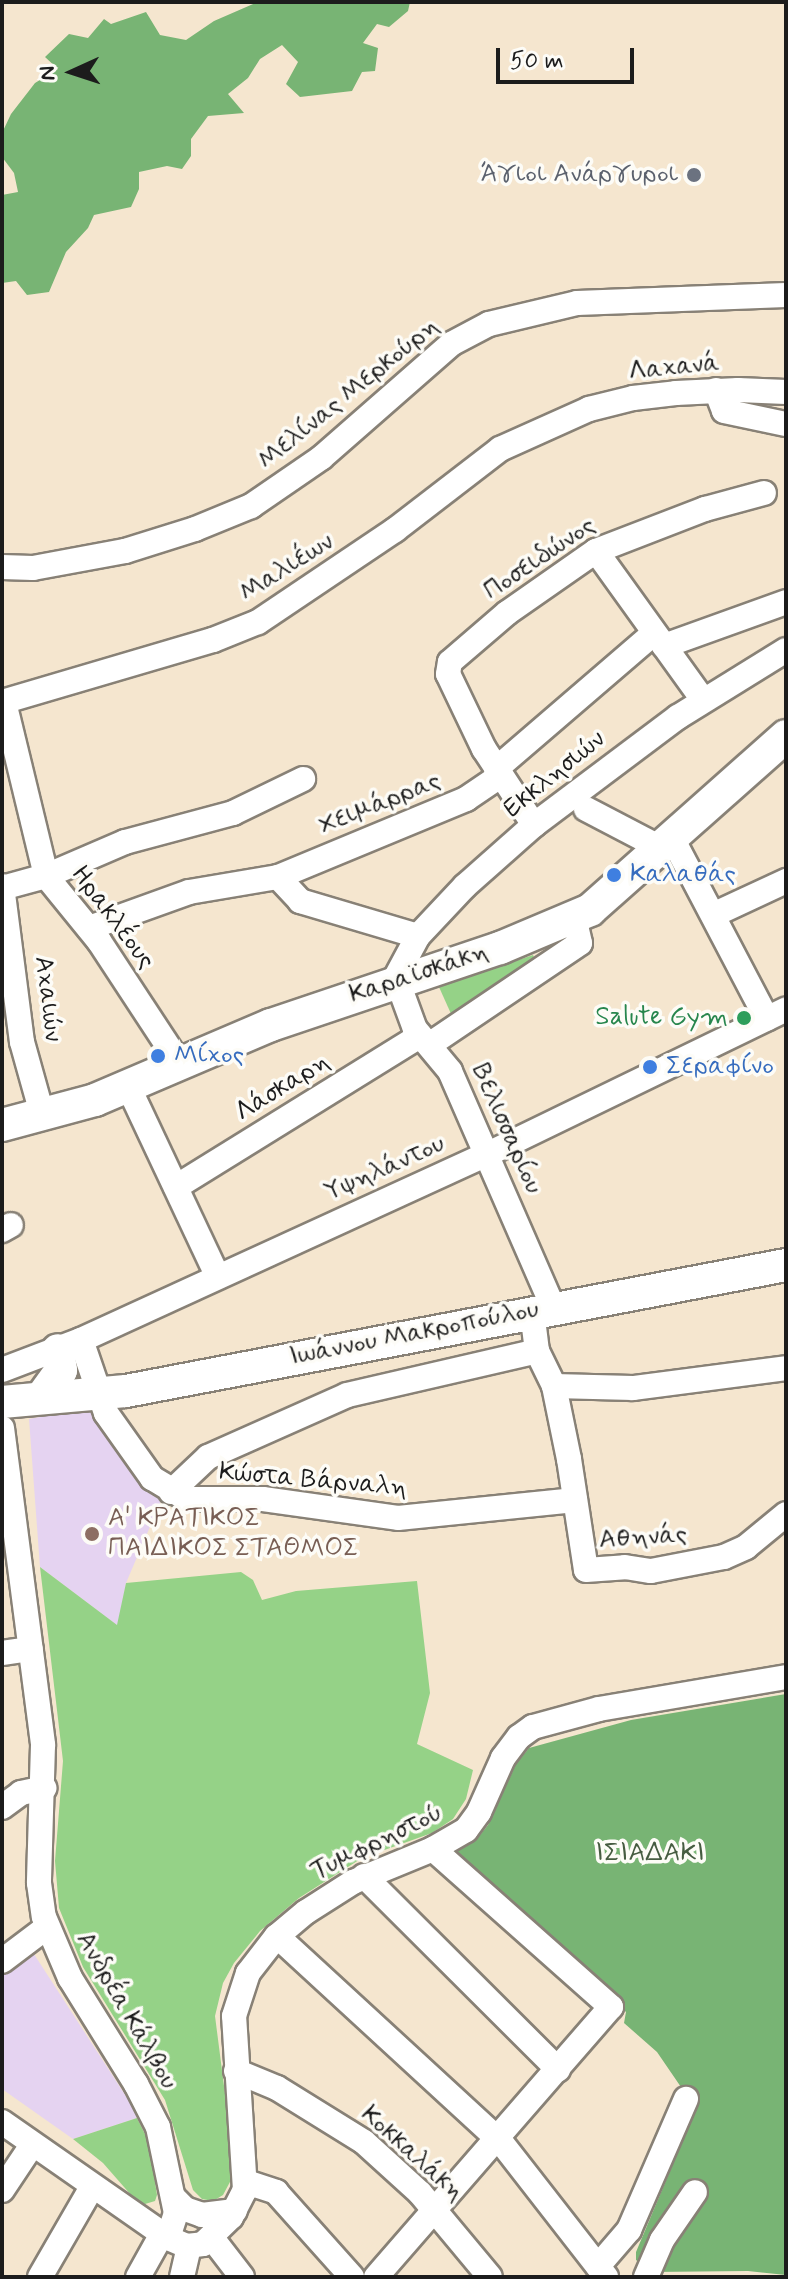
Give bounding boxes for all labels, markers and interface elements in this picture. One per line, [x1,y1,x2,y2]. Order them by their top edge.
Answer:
north arrow [32,32,112,112]
scale bar [500,32,638,82]
text: 50 m [510,46,564,77]
text: N [34,65,62,81]
place label: Άγιοι Ανάργυροι [481,159,678,191]
marker: Άγιοι Ανάργυροι [685,166,703,184]
street label: Μελίνας Μερκούρη [252,311,446,477]
street label: Λαχανά [627,348,721,388]
street label: Ποσειδώνος [478,510,602,608]
street label: Μαλιέων [234,527,340,609]
street label: Εκκλησιών [498,725,612,825]
street label: Χειμάρρας [315,766,445,842]
place label: Καλαθάς [630,859,736,891]
street label: Ηρακλέους [63,860,161,976]
marker: Καλαθάς [605,866,623,884]
street label: Καραϊσκάκη [346,937,492,1011]
street label: Αχαιών [26,954,68,1044]
place label: Salute Gym [595,1002,728,1034]
marker: Salute Gym [735,1009,753,1027]
place label: Μίχος [174,1040,244,1072]
marker: Μίχος [149,1047,167,1065]
street label: Λάσκαρη [230,1047,336,1129]
place label: Σεραφίνο [666,1051,774,1083]
marker: Σεραφίνο [641,1058,659,1076]
street label: Βελισσαρίου [463,1059,549,1199]
street label: Υψηλάντου [320,1129,450,1209]
street label: Ιωάννου Μακροπούλου [287,1294,541,1374]
street label: Κώστα Βάρναλη [218,1457,408,1505]
place label: Α' ΚΡΑΤΙΚΟΣ ΠΑΙΔΙΚΟΣ ΣΤΑΘΜΟΣ [108,1503,359,1564]
street label: Αθηνάς [598,1519,688,1557]
marker: Α' ΚΡΑΤΙΚΟΣ ΠΑΙΔΙΚΟΣ ΣΤΑΘΜΟΣ [83,1525,101,1543]
street label: Τυμφρηστού [306,1798,448,1888]
park label: ΙΣΙΑΔΑΚΙ [595,1838,705,1870]
street label: Ανδρέα Κάλβου [68,1927,184,2095]
street label: Κοκκαλάκη [354,2100,470,2208]

